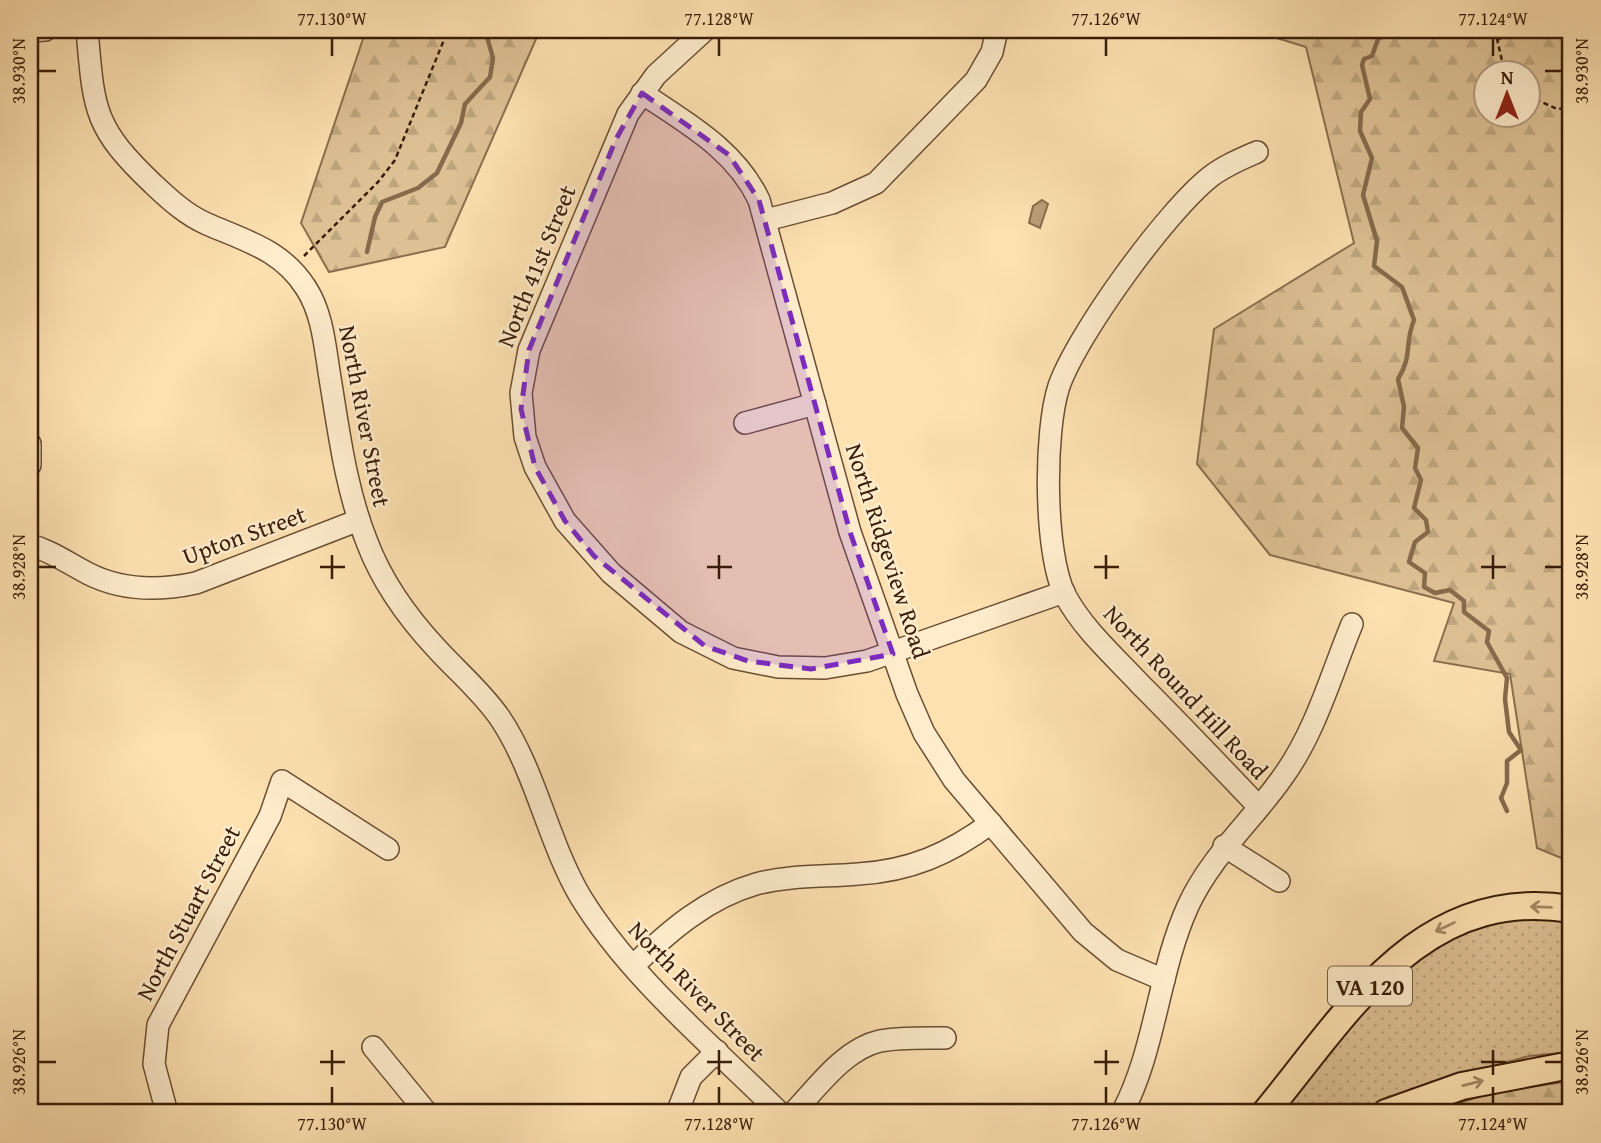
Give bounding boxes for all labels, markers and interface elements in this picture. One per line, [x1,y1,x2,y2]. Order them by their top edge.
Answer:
text: 77.130°W [297,5,367,32]
text: 77.128°W [684,5,754,32]
text: 77.126°W [1071,5,1141,32]
text: 77.124°W [1458,5,1528,32]
text: 38.930°N [5,38,32,104]
text: 38.930°N [1568,38,1595,104]
north arrow [1472,60,1542,130]
text: N [1501,63,1514,91]
street label: North 41st Street [488,179,585,352]
street label: North River Street [330,322,400,510]
street label: North Ridgeview Road [837,439,939,663]
street label: Upton Street [177,496,311,573]
text: 38.928°N [5,534,32,600]
text: 38.928°N [1568,534,1595,600]
street label: North Round Hill Road [1096,597,1276,787]
street label: North Stuart Street [127,819,249,1007]
one-way arrow [1529,900,1552,913]
street label: North River Street [620,913,774,1070]
one-way arrow [1435,921,1456,935]
road number: VA 120 [1328,967,1412,1006]
text: 38.926°N [5,1029,32,1095]
text: 38.926°N [1568,1029,1595,1095]
one-way arrow [1461,1076,1484,1089]
text: 77.130°W [297,1110,367,1137]
text: 77.128°W [684,1110,754,1137]
text: 77.126°W [1071,1110,1141,1137]
text: 77.124°W [1458,1110,1528,1137]

